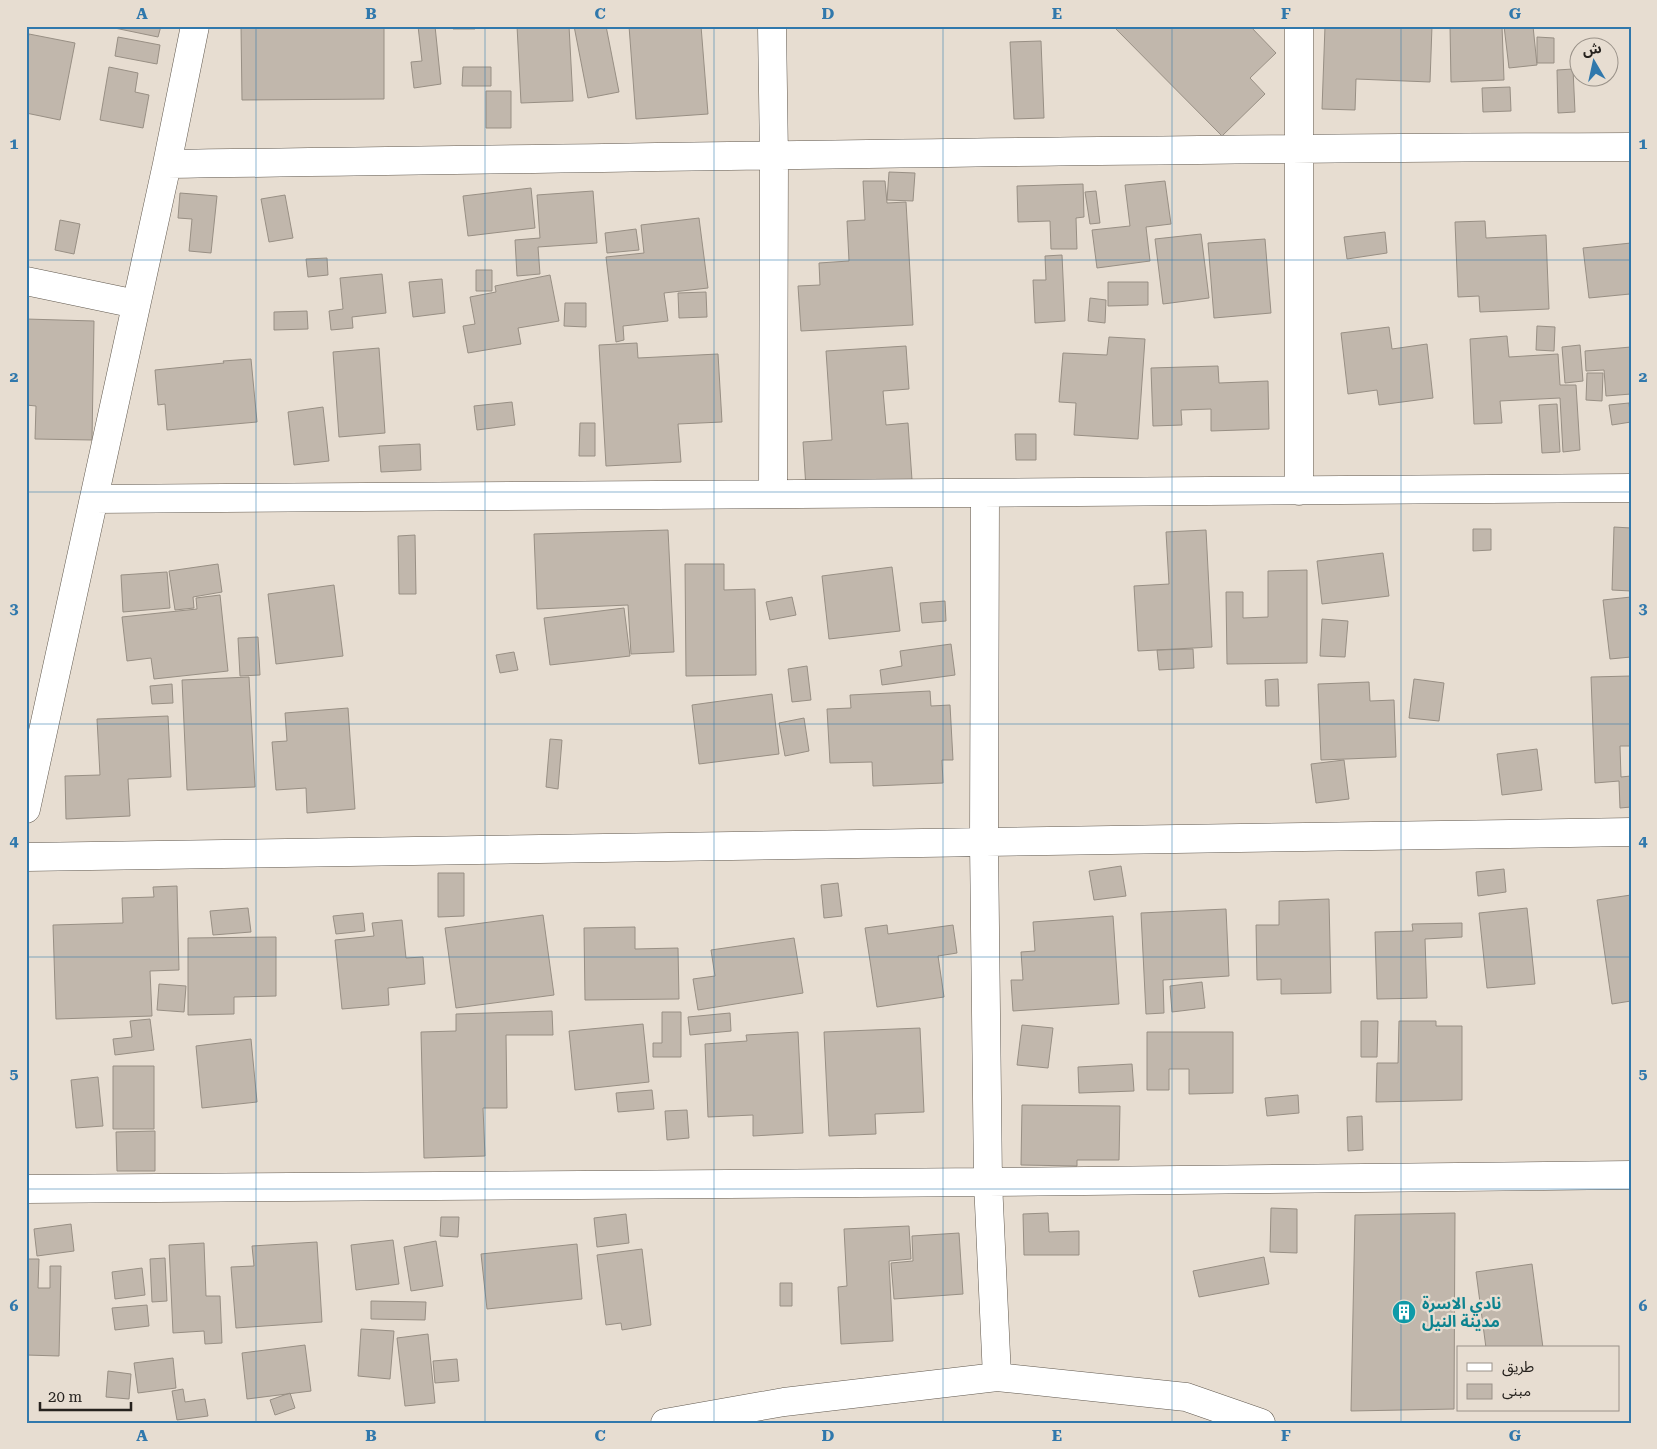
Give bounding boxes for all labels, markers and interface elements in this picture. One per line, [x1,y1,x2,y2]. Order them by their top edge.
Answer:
text: A [136,4,148,23]
text: B [365,4,377,23]
text: C [594,4,606,23]
text: D [822,4,835,23]
text: E [1052,4,1062,23]
text: F [1281,4,1291,23]
text: G [1509,4,1522,23]
north arrow [1570,38,1620,88]
text: ش [1581,40,1603,59]
text: 1 [10,134,19,153]
text: 1 [1639,134,1648,153]
text: 2 [10,367,19,386]
text: 2 [1639,367,1648,386]
text: 3 [10,599,19,618]
text: 3 [1639,599,1648,618]
text: 4 [10,831,19,850]
text: 4 [1639,831,1648,850]
text: 5 [10,1064,19,1083]
text: 5 [1639,1064,1648,1083]
place label: نادي الاسرة مدينة النيل [1422,1294,1501,1331]
text: 6 [10,1296,19,1315]
text: 6 [1639,1296,1648,1315]
building icon: نادي الاسرة مدينة النيل [1391,1299,1417,1325]
legend [1457,1346,1620,1412]
text: طريق [1502,1358,1534,1377]
scale bar [40,1379,131,1411]
text: مبنى [1502,1382,1531,1400]
text: 20 m [48,1388,83,1406]
text: A [136,1426,148,1445]
text: B [365,1426,377,1445]
text: C [594,1426,606,1445]
text: D [822,1426,835,1445]
text: E [1052,1426,1062,1445]
text: F [1281,1426,1291,1445]
text: G [1509,1426,1522,1445]

